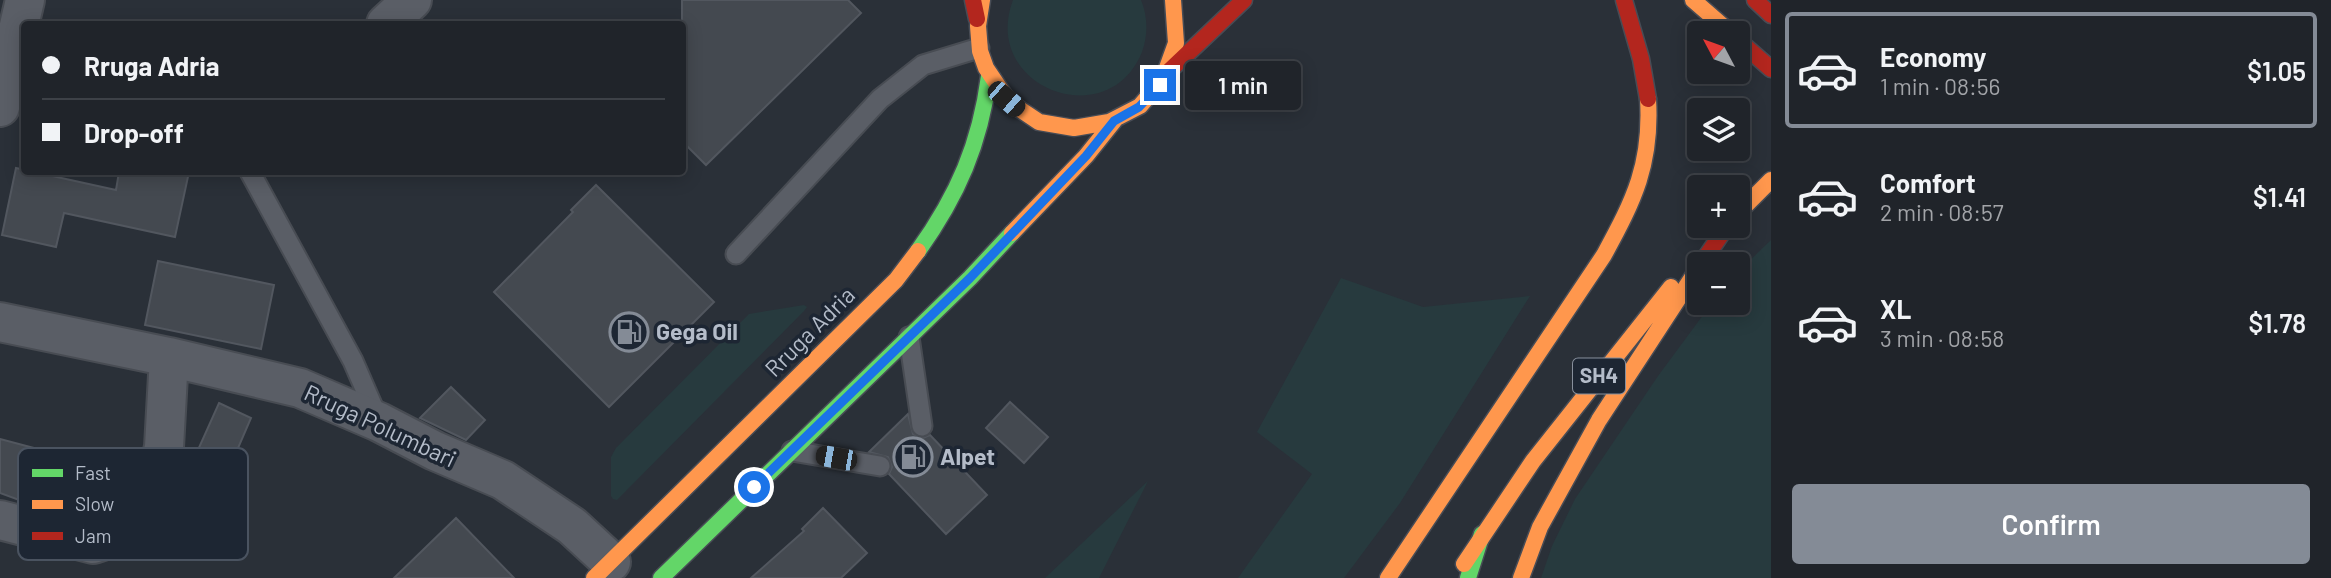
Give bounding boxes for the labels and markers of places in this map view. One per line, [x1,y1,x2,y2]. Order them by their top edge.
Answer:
fuel station icon: Gega Oil [608,311,650,353]
place label: Gega Oil [656,317,738,345]
fuel station icon: Alpet [892,436,934,478]
place label: Alpet [940,442,995,470]

